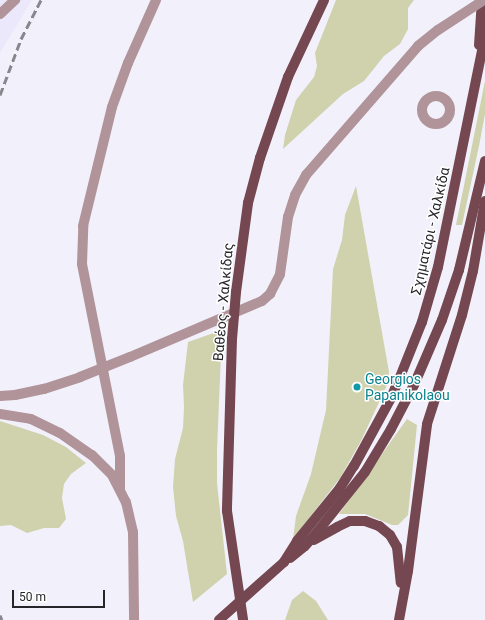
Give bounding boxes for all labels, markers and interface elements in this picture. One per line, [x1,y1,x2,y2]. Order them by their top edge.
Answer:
street label: Σχηματάρι - Χαλκίδα [407,166,453,296]
street label: Βαθέος - Χαλκίδας [209,242,237,362]
place label: Georgios Papanikolaou [365,371,450,404]
marker: Georgios Papanikolaou [352,382,362,392]
scale bar [14,582,107,608]
text: 50 m [19,590,46,604]

